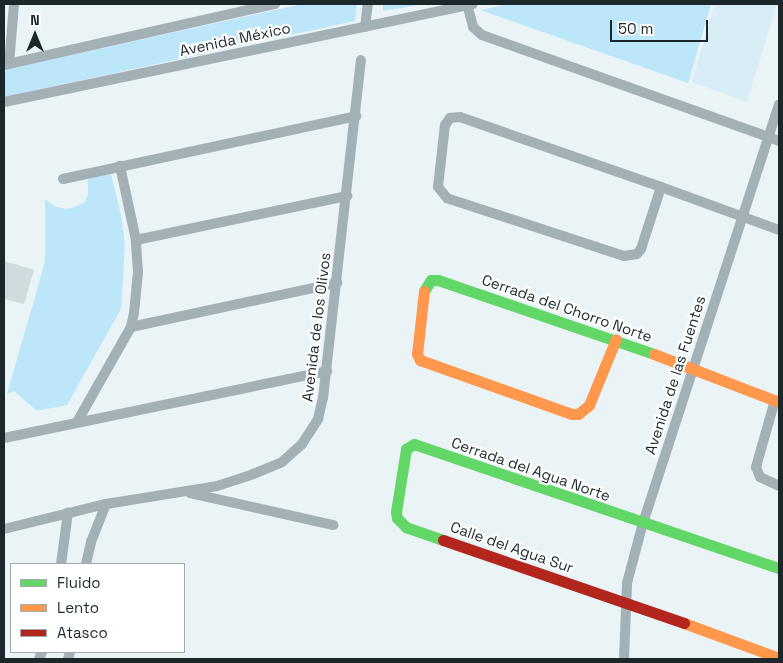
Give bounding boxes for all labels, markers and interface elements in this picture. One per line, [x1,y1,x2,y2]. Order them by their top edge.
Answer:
north arrow [10,10,60,60]
scale bar [613,10,710,42]
text: N [30,11,40,29]
street label: Avenida México [178,18,292,60]
text: 50 m [618,19,653,38]
street label: Avenida de los Olivos [298,251,334,403]
street label: Cerrada del Chorro Norte [480,270,654,346]
street label: Avenida de las Fuentes [641,293,709,457]
street label: Cerrada del Agua Norte [449,433,613,505]
street label: Calle del Agua Sur [448,517,576,577]
legend [10,563,185,653]
text: Fluido [57,573,101,592]
text: Lento [57,598,99,617]
text: Atasco [57,623,108,642]

